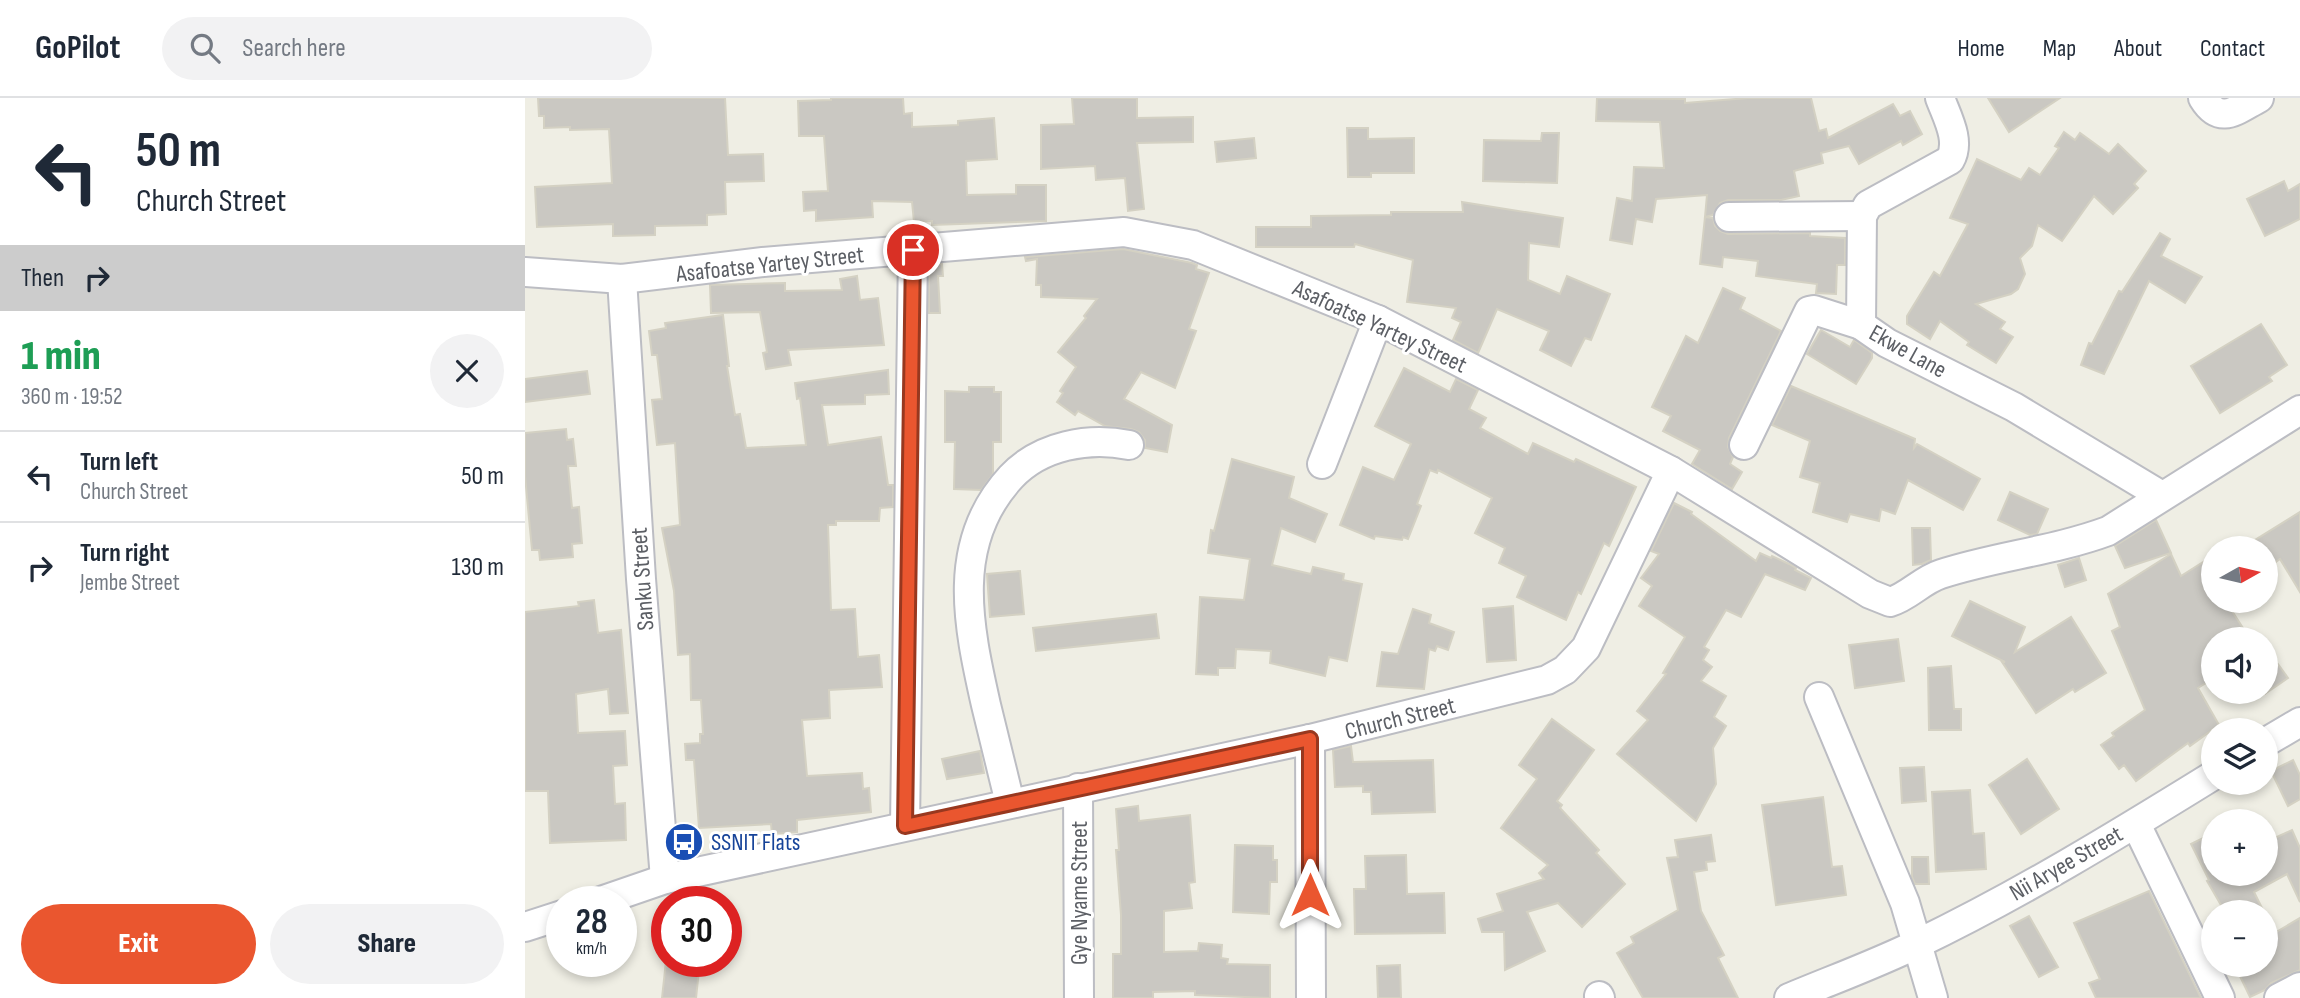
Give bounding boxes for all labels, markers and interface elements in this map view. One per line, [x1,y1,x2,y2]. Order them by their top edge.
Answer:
search box [162,17,652,80]
text: GoPilot [35,28,120,68]
icon: search [186,29,224,67]
text: Search here [242,33,346,64]
text: Home [1957,34,2005,63]
text: Map [2043,34,2076,63]
text: About [2114,34,2162,63]
text: Contact [2200,34,2265,63]
text: 50 m [136,122,221,181]
icon: left [21,126,112,217]
text: Church Street [136,182,286,221]
pin [883,220,943,280]
icon: arrive [894,231,932,269]
street label: Asafoatse Yartey Street [674,240,865,289]
icon: right [78,259,116,297]
text: Then [21,263,64,294]
street label: Asafoatse Yartey Street [1287,273,1471,379]
street label: Ekwe Lane [1864,318,1952,384]
text: 1 min [21,331,101,382]
button: close [430,334,504,408]
text: 360 m · 19:52 [21,383,123,411]
text: Turn left [80,447,158,478]
icon: left [21,458,59,496]
text: 50 m [461,461,504,492]
text: Church Street [80,478,188,506]
street label: Sanku Street [624,526,661,632]
north arrow [2201,536,2279,612]
map controls [2201,536,2278,977]
text: Turn right [80,538,169,569]
icon: right [21,549,59,587]
text: 130 m [452,552,504,583]
text: Jembe Street [80,569,180,597]
button: sound [2201,627,2278,704]
street label: Church Street [1342,691,1458,746]
button: layers [2201,718,2278,795]
button: + [2201,809,2278,886]
street label: Nii Aryee Street [2005,819,2128,907]
bus stop icon: SSNIT Flats [663,821,705,863]
street label: Gye Nyame Street [1065,821,1094,965]
place label: SSNIT Flats [711,828,800,857]
position arrow [1273,858,1347,932]
speed limit sign: 30 [651,886,742,977]
button: − [2201,900,2278,977]
text: 28 [576,901,607,944]
button: Exit [21,904,256,984]
button: Share [270,904,504,984]
text: km/h [576,938,607,959]

